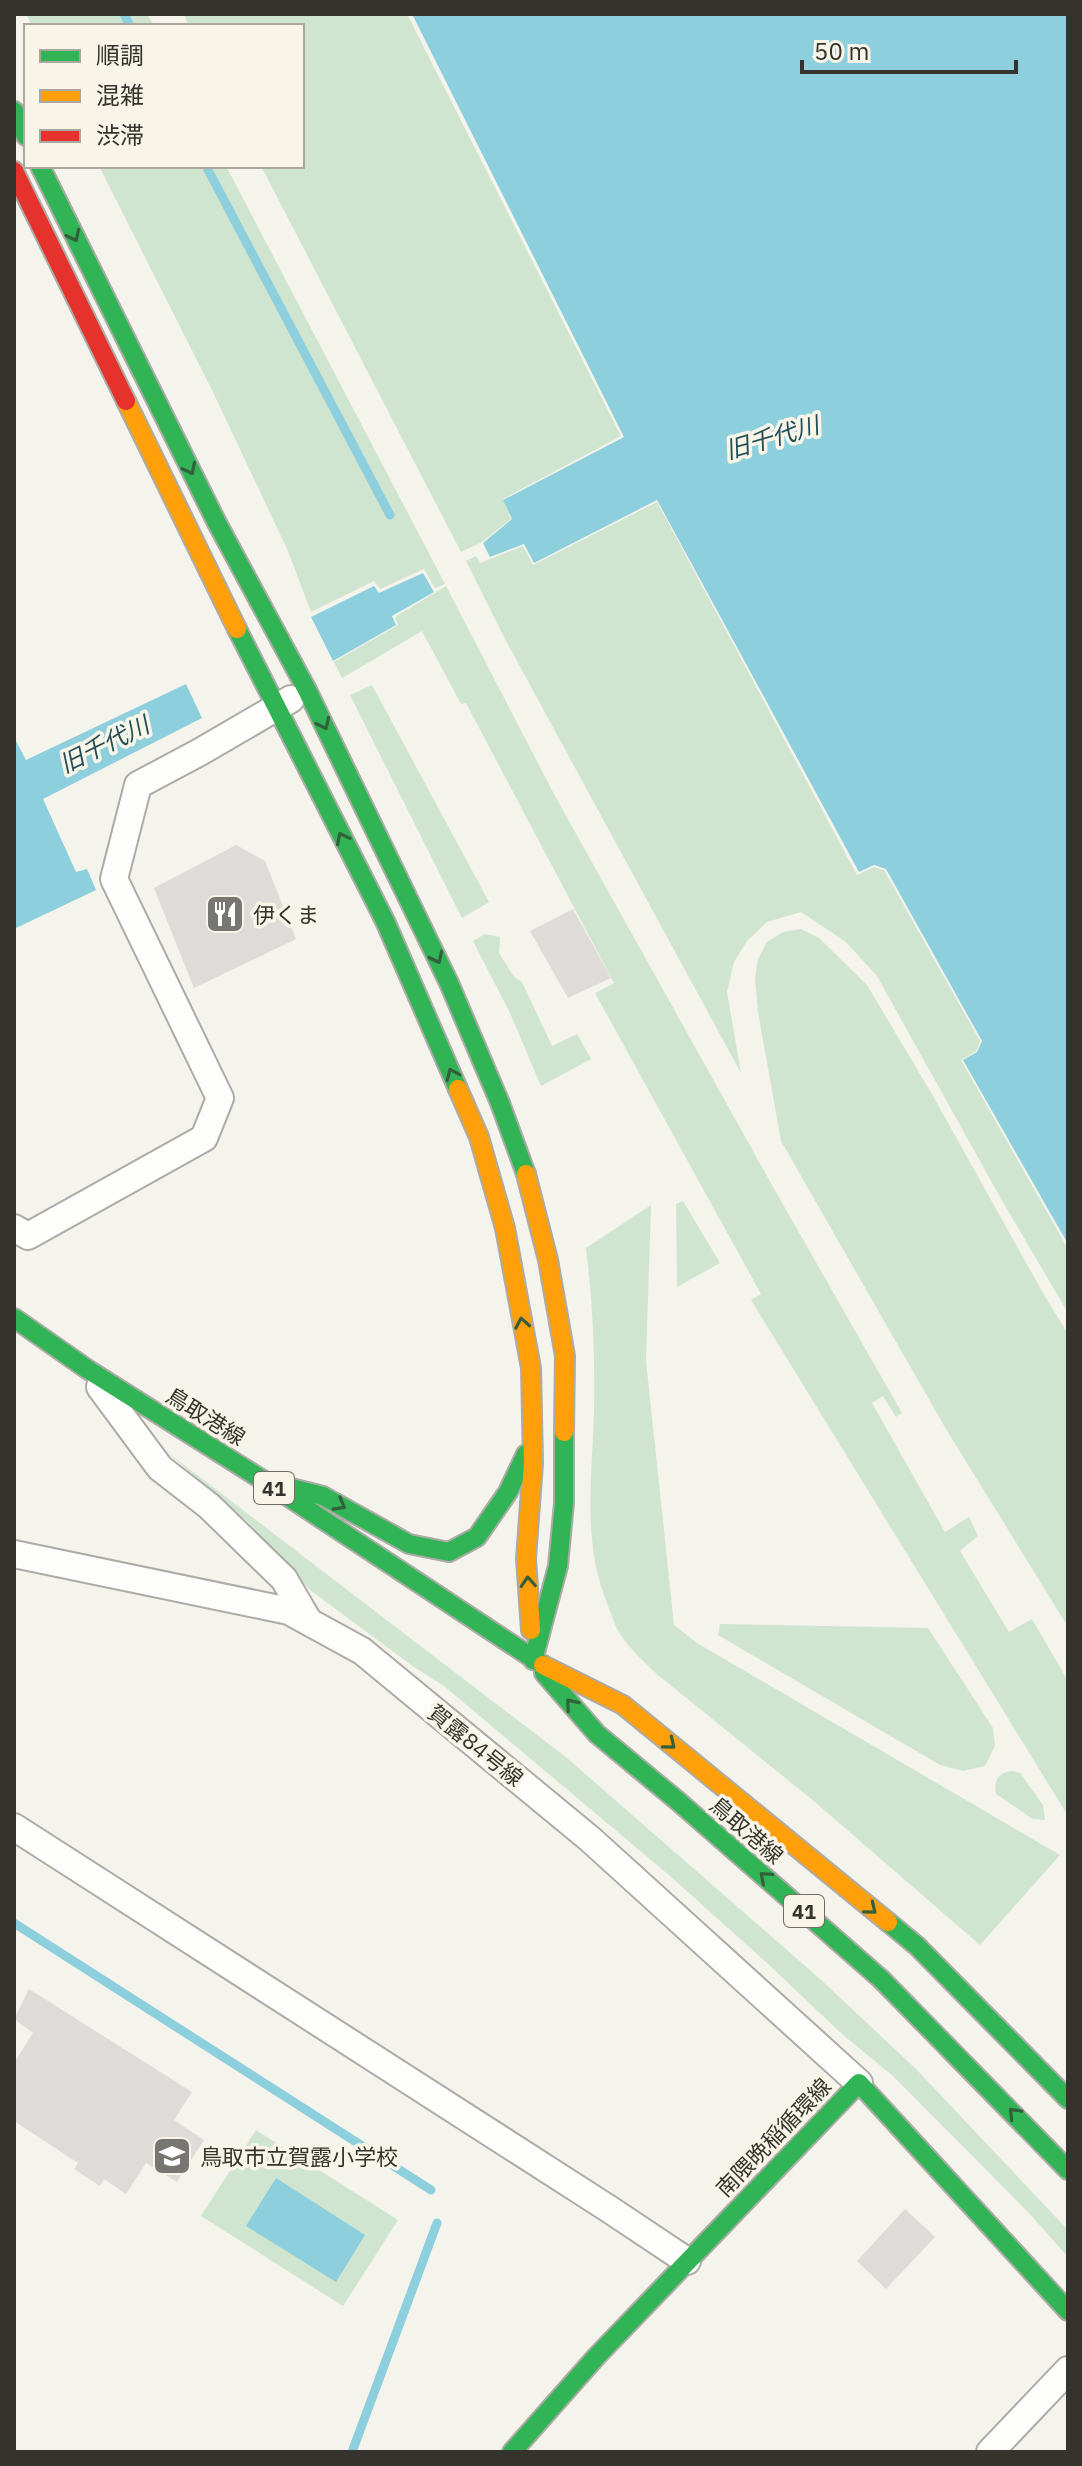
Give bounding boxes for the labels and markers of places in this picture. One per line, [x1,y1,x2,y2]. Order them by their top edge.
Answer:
restaurant icon: 伊くま [204,893,246,935]
place label: 伊くま [253,900,319,929]
school or university icon: 鳥取市立賀露小学校 [151,2135,193,2177]
place label: 鳥取市立賀露小学校 [200,2142,398,2171]

